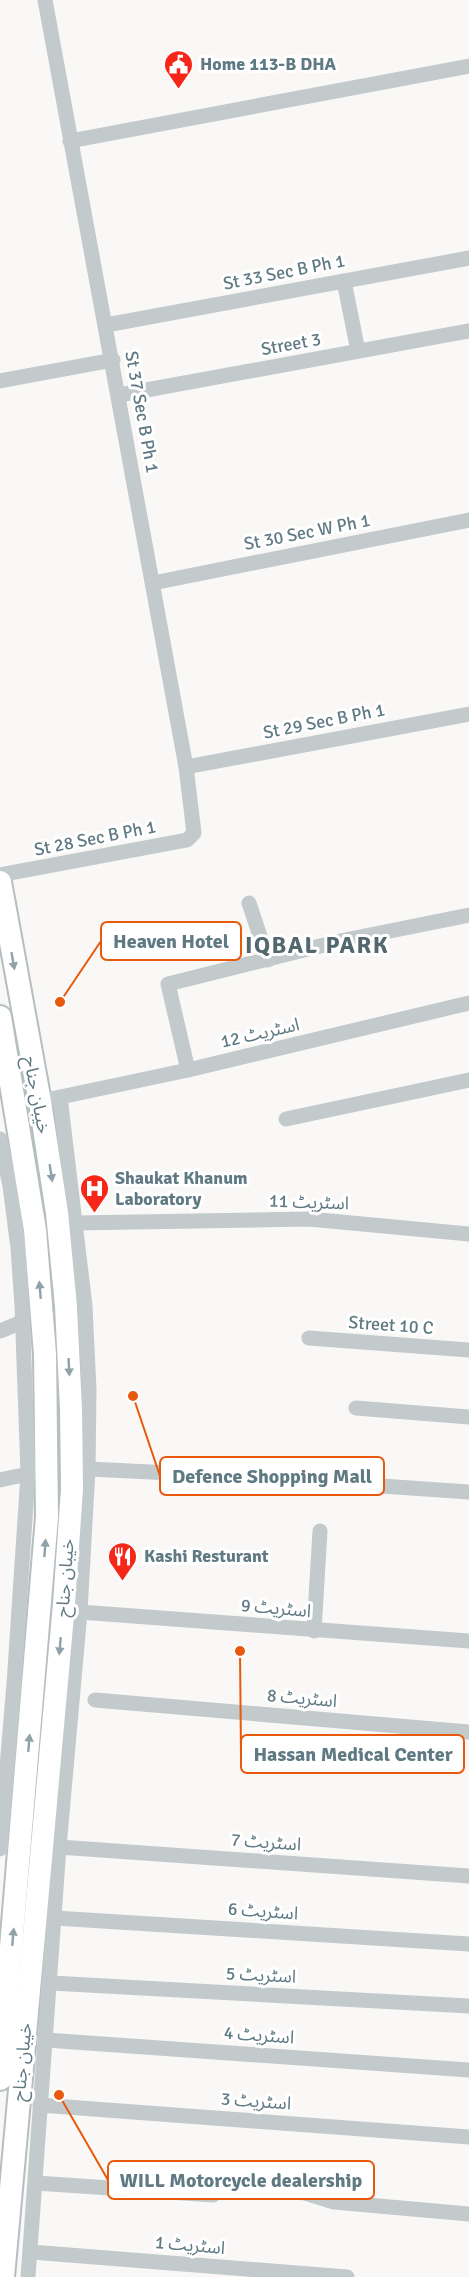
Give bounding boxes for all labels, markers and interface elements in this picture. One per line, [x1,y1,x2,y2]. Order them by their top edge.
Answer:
public building icon: Home 113-B DHA [163,48,195,90]
place label: Home 113-B DHA [200,53,337,75]
street label: St 33 Sec B Ph 1 [221,249,347,295]
street label: Street 3 [259,328,323,360]
street label: St 37 Sec B Ph 1 [120,349,164,475]
street label: St 30 Sec W Ph 1 [242,509,372,555]
street label: St 29 Sec B Ph 1 [261,698,387,744]
street label: St 28 Sec B Ph 1 [32,815,158,861]
callout: Heaven Hotel [101,922,241,960]
text: Heaven Hotel [113,929,229,954]
district label: IQBAL PARK [245,930,389,960]
one-way arrow [9,951,18,970]
street label: اسٹریٹ 12 [218,1013,302,1053]
street label: خیبان جناح [17,1054,55,1136]
one-way arrow [46,1164,55,1183]
place label: Shaukat Khanum Laboratory [115,1167,248,1210]
hospital icon: Shaukat Khanum Laboratory [78,1172,110,1214]
street label: اسٹریٹ 11 [269,1190,349,1214]
one-way arrow [35,1281,45,1300]
street label: Street 10 C [348,1311,434,1339]
one-way arrow [64,1358,73,1377]
callout: Defence Shopping Mall [160,1457,384,1495]
text: Defence Shopping Mall [172,1464,372,1489]
street label: خیبان جناح [51,1538,81,1618]
one-way arrow [40,1539,50,1558]
restaurant icon: Kashi Resturant [107,1540,139,1582]
place label: Kashi Resturant [144,1545,269,1567]
street label: اسٹریٹ 9 [240,1594,312,1622]
one-way arrow [55,1636,65,1655]
street label: اسٹریٹ 8 [266,1684,338,1712]
one-way arrow [24,1733,34,1752]
callout: Hassan Medical Center [241,1735,464,1773]
text: Hassan Medical Center [253,1742,453,1767]
street label: اسٹریٹ 7 [230,1829,302,1855]
street label: اسٹریٹ 6 [227,1898,299,1924]
one-way arrow [8,1927,18,1946]
street label: اسٹریٹ 5 [225,1962,297,1988]
street label: خیبان جناح [8,2022,38,2102]
street label: اسٹریٹ 4 [223,2022,295,2048]
street label: اسٹریٹ 3 [220,2088,292,2114]
callout: WILL Motorcycle dealership [108,2161,374,2199]
text: WILL Motorcycle dealership [120,2168,363,2193]
street label: اسٹریٹ 1 [154,2231,226,2259]

